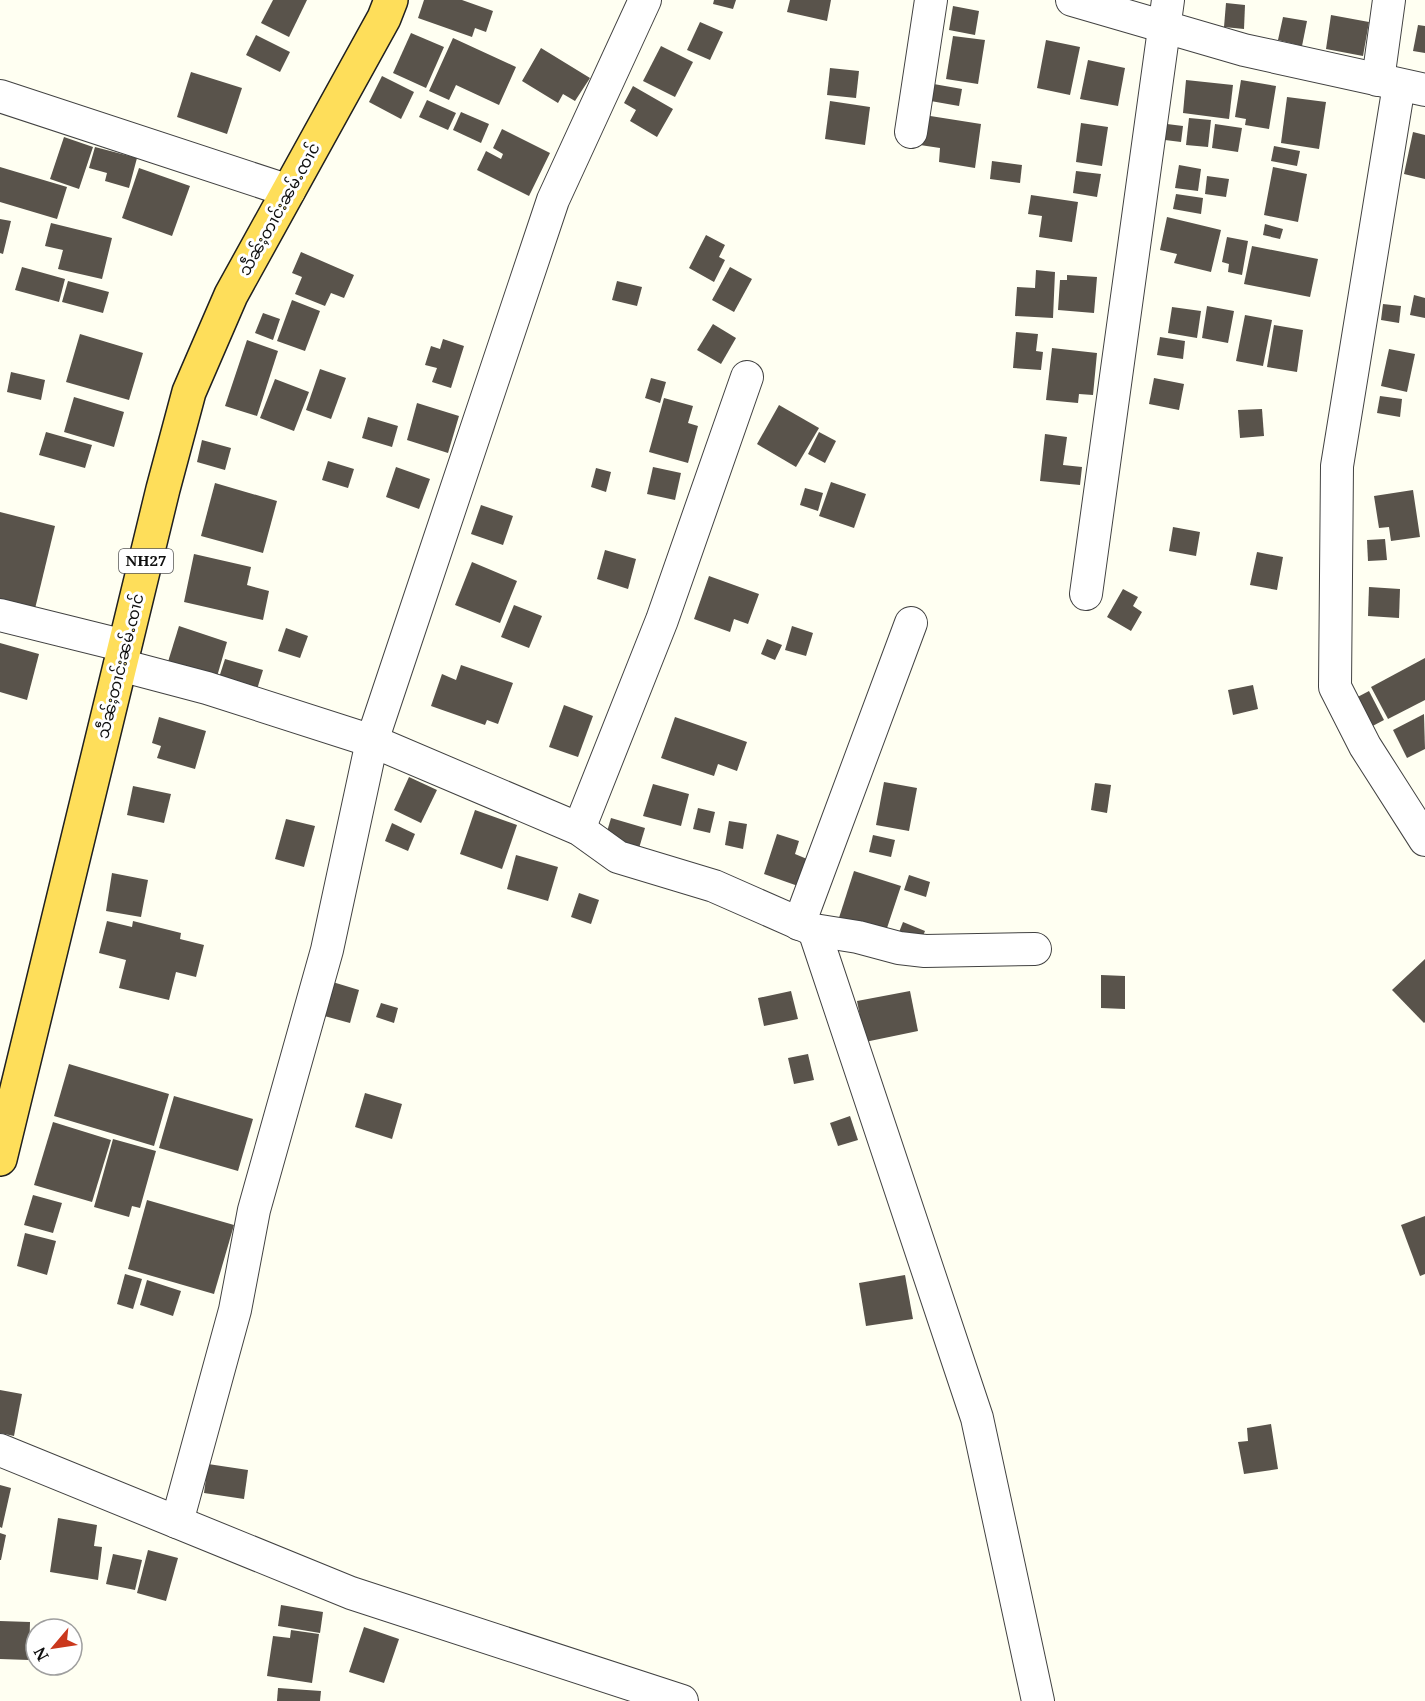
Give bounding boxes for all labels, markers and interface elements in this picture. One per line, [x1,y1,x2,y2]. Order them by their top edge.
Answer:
street label: သဵၼ်ႈတၢင်းၼမ်ႉၸၢင် [233,138,325,280]
road number: NH27 [119,549,173,573]
street label: သဵၼ်ႈတၢင်းၼမ်ႉၸၢင် [91,591,149,741]
north arrow [24,1617,84,1677]
text: N [28,1643,54,1665]

